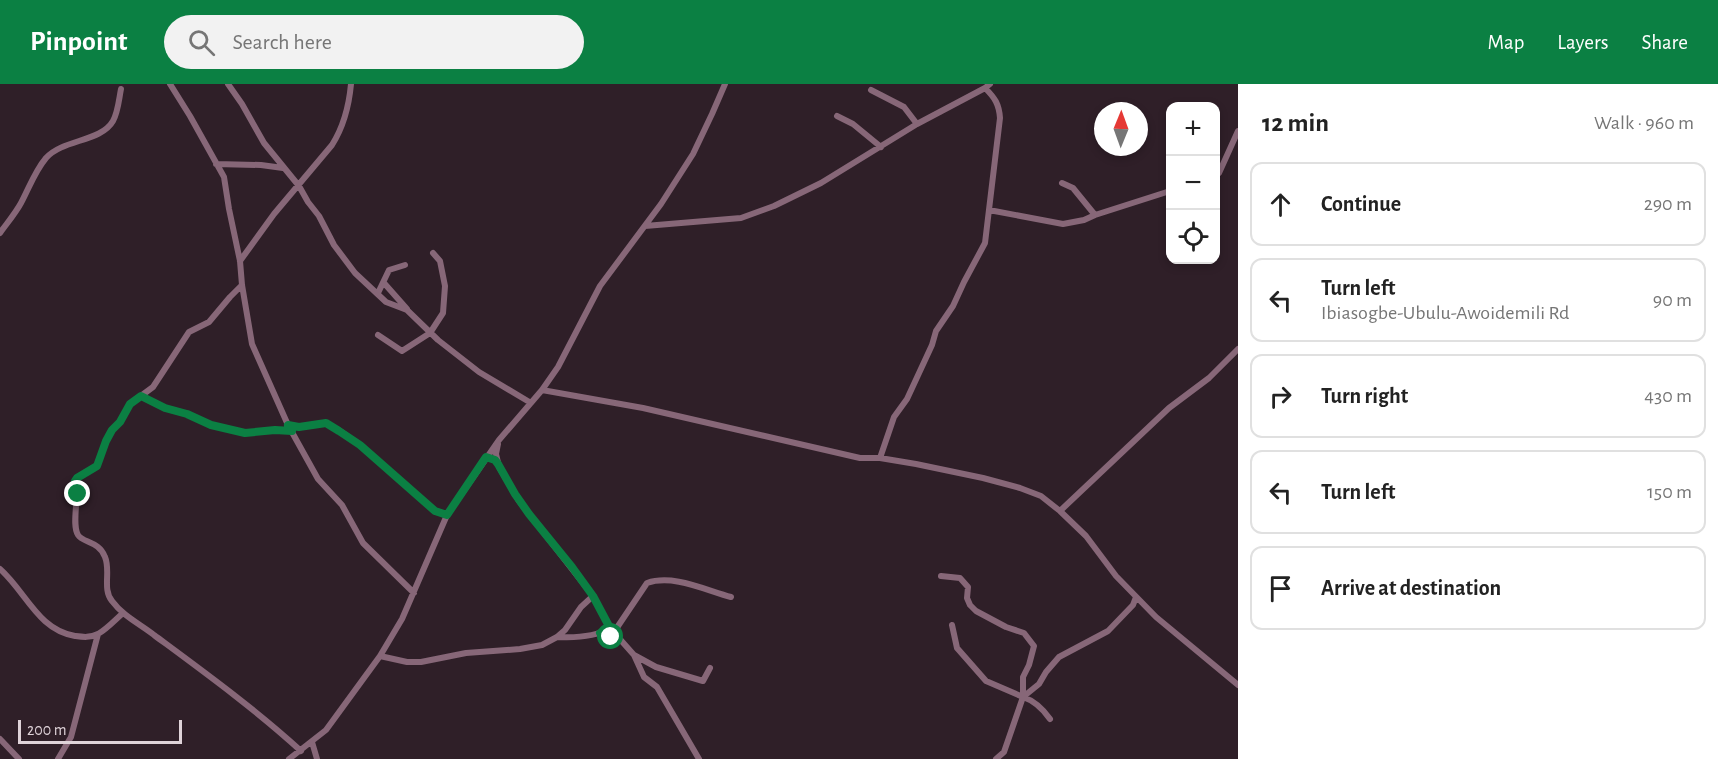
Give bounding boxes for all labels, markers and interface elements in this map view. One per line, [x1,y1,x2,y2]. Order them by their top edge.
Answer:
search box [164,15,584,69]
icon: search [185,26,218,59]
text: Pinpoint [30,28,128,56]
text: Search here [233,31,332,53]
text: Map [1488,32,1524,53]
text: Layers [1557,32,1608,53]
text: Share [1641,32,1688,53]
north arrow [1094,102,1148,156]
map controls [1166,102,1220,264]
button: + [1166,102,1220,156]
text: 12 min [1262,110,1329,136]
text: Walk · 960 m [1594,113,1694,133]
button: − [1166,156,1220,210]
icon: ahead [1264,188,1297,221]
text: Continue [1321,193,1401,215]
text: 290 m [1644,194,1692,214]
button: locate [1166,210,1220,264]
text: Turn left [1321,277,1395,299]
icon: left [1264,284,1297,317]
text: 90 m [1653,290,1692,310]
text: Ibiasogbe-Ubulu-Awoidemili Rd [1321,303,1569,323]
icon: right [1264,380,1297,413]
text: Turn right [1321,385,1408,407]
text: 430 m [1644,386,1692,406]
icon: left [1264,476,1297,509]
route end [64,480,90,506]
text: Turn left [1321,481,1395,503]
text: 150 m [1647,482,1692,502]
icon: arrive [1264,572,1297,605]
text: Arrive at destination [1321,577,1501,599]
route start [597,623,623,649]
scale bar [18,717,182,744]
text: 200 m [27,722,67,738]

